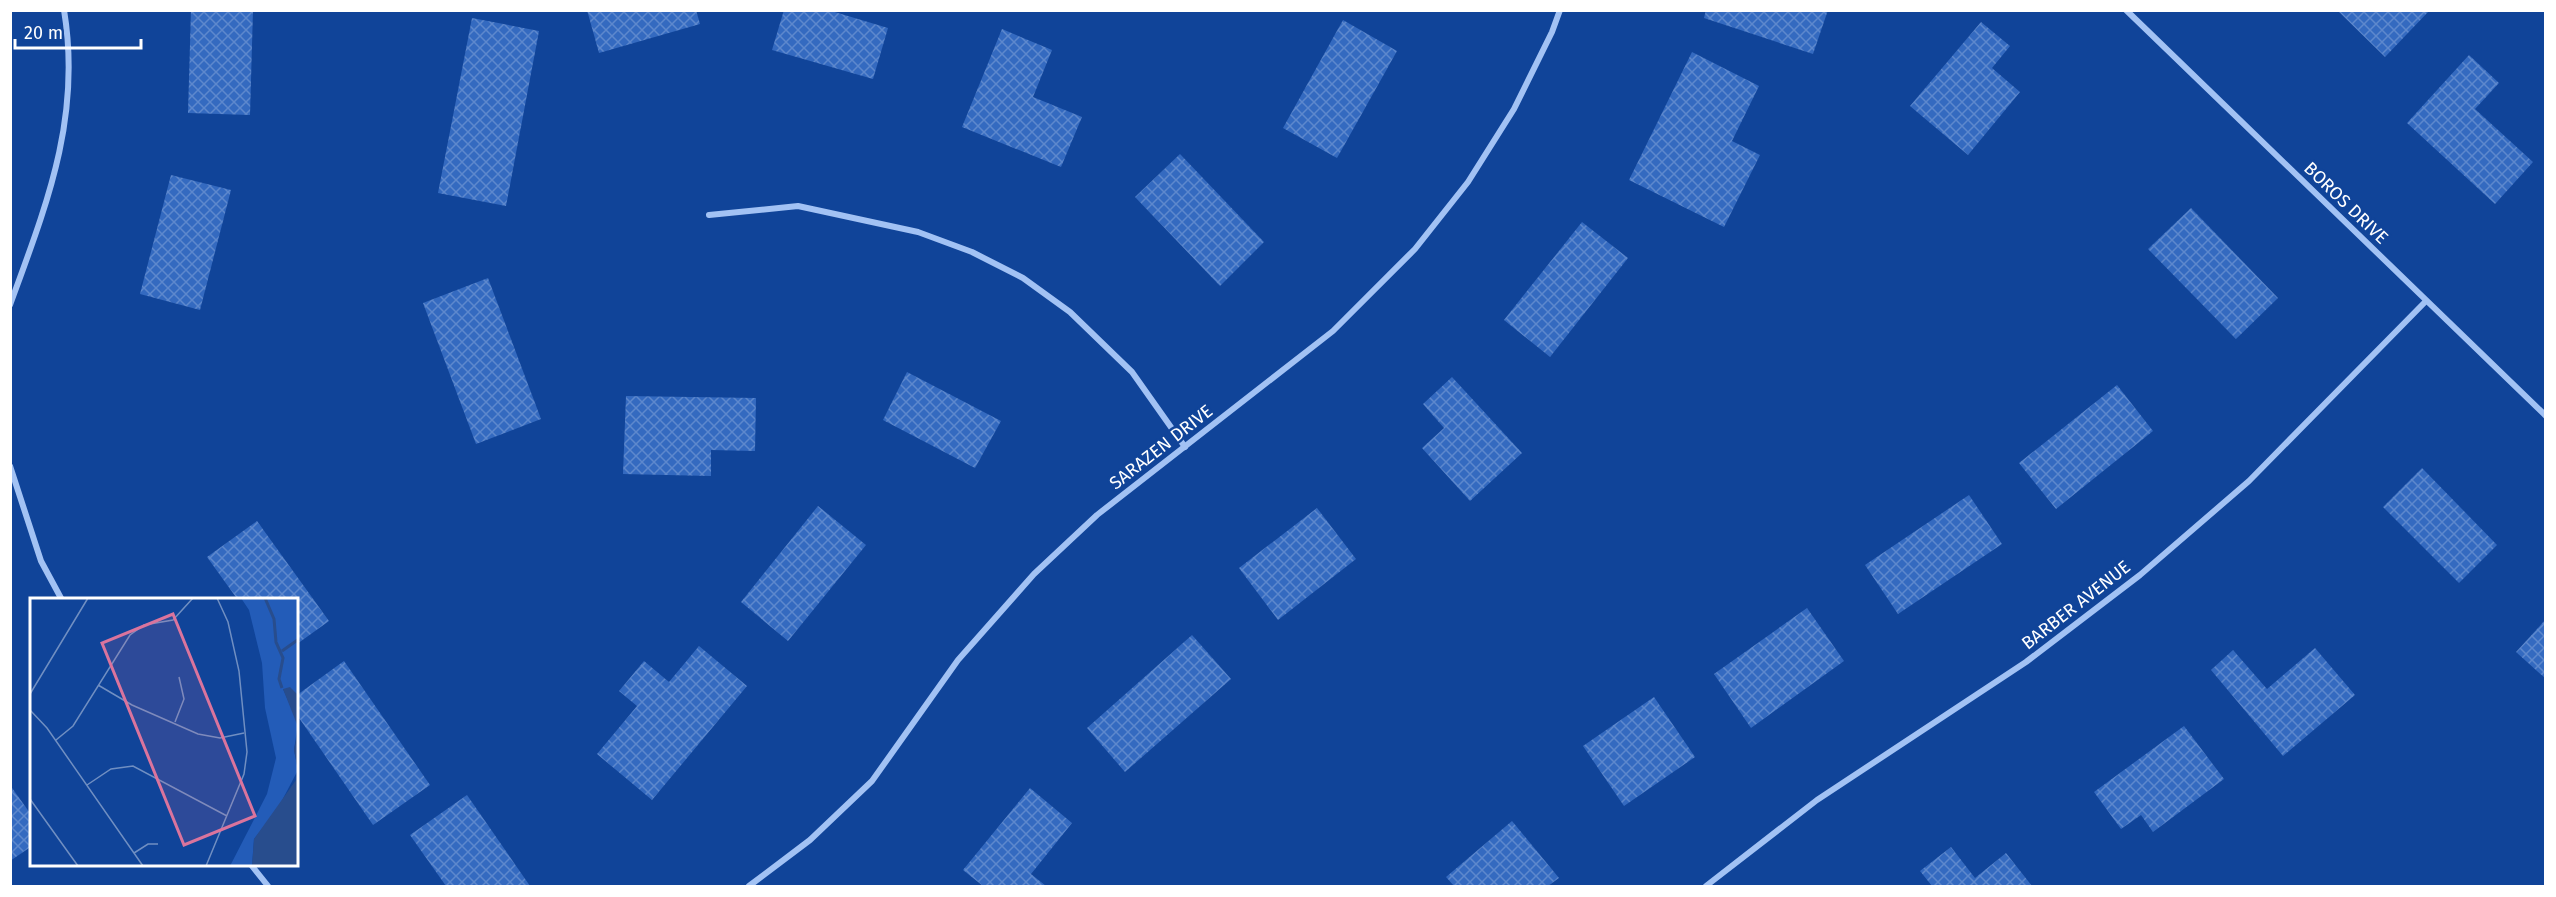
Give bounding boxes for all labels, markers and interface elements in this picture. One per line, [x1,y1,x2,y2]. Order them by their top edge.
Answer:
scale bar [15,12,141,50]
text: 20 m [24,22,63,44]
street label: BOROS DRIVE [2299,157,2393,249]
street label: SARAZEN DRIVE [1105,400,1217,494]
street label: BARBER AVENUE [2017,556,2135,654]
inset map [30,598,298,867]

